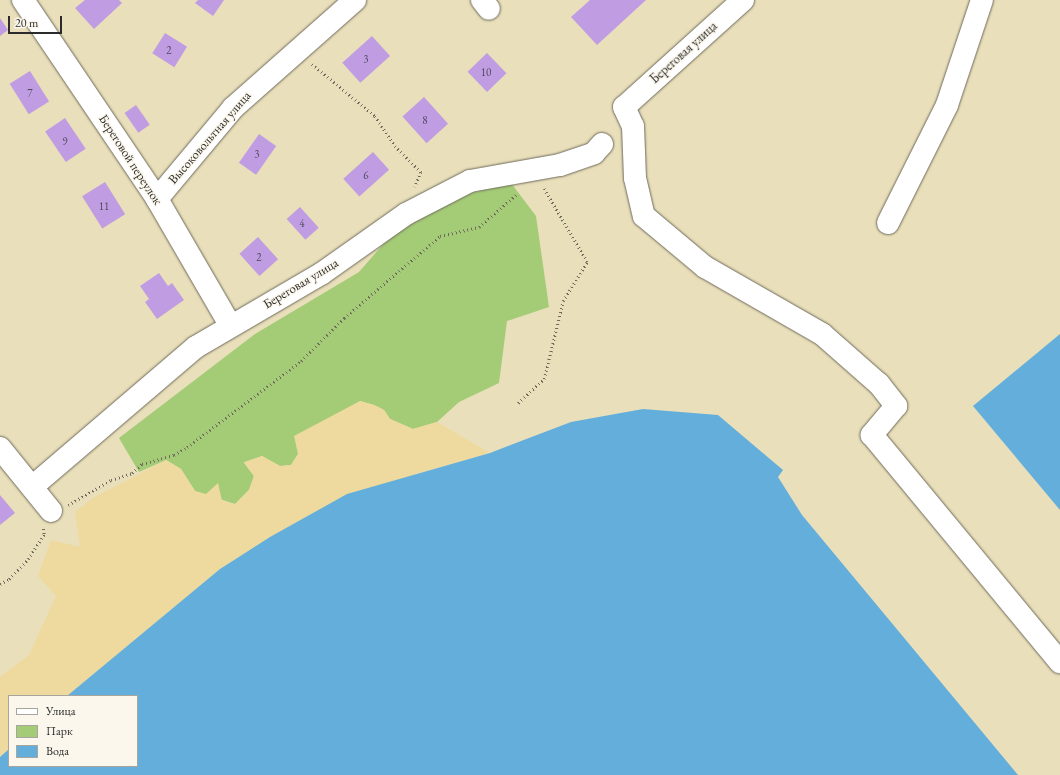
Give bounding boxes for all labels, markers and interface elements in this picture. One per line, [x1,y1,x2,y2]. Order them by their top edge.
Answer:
scale bar [10,8,64,34]
text: 20 m [15,15,38,31]
street label: Береговая улица [647,19,721,87]
house number: 2 [166,43,172,57]
house number: 3 [363,52,369,66]
house number: 10 [481,65,491,79]
house number: 7 [27,86,33,100]
street label: Высоковольтная улица [165,88,255,188]
street label: Береговой переулок [95,112,165,208]
house number: 8 [422,113,428,127]
house number: 9 [62,134,68,148]
house number: 3 [254,147,260,161]
house number: 6 [363,168,369,182]
house number: 11 [99,199,109,213]
house number: 4 [299,216,305,230]
house number: 2 [256,250,262,264]
street label: Береговая улица [261,255,341,313]
legend [8,695,138,767]
text: Улица [46,703,76,719]
text: Парк [46,723,73,739]
text: Вода [46,743,69,759]

